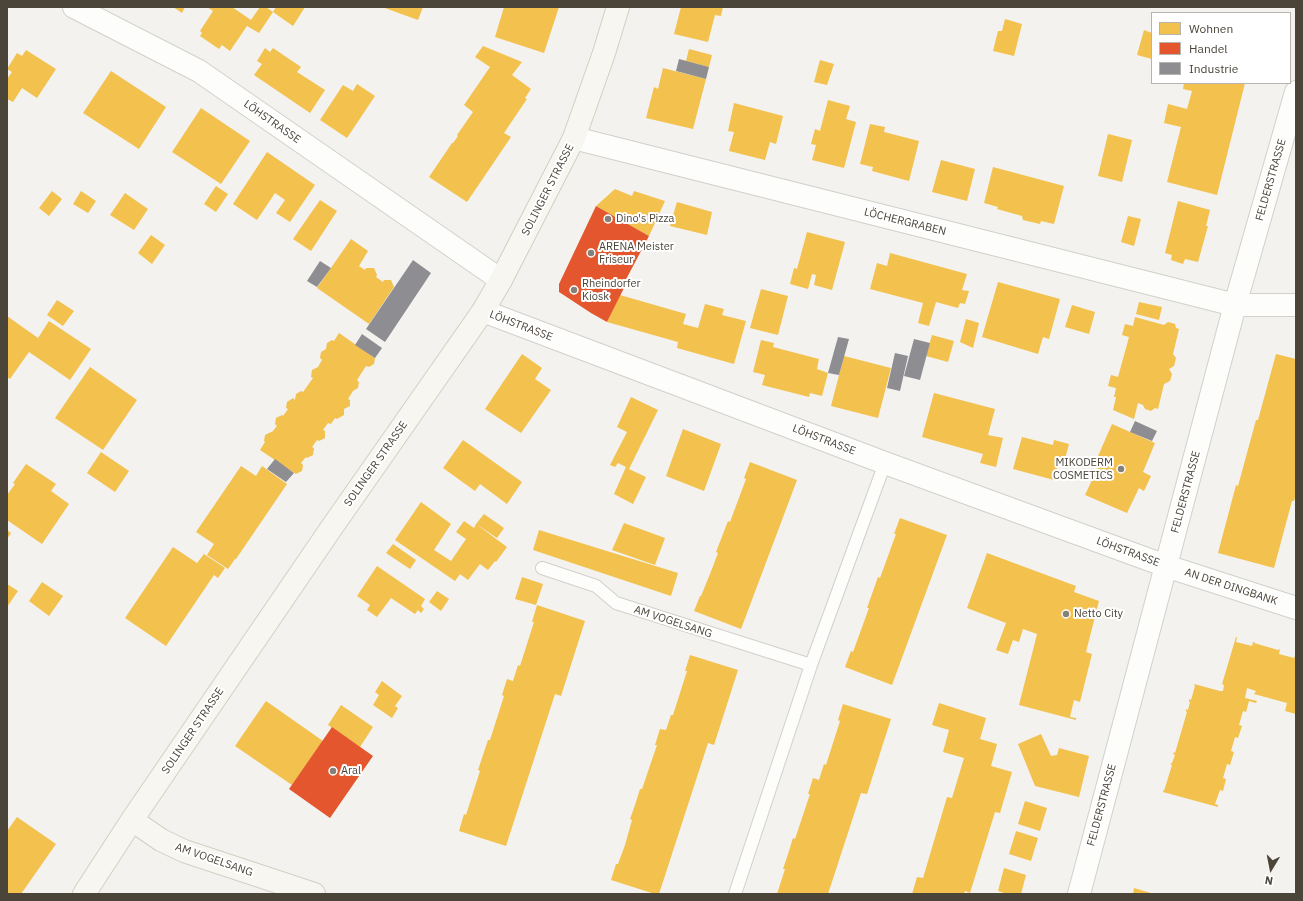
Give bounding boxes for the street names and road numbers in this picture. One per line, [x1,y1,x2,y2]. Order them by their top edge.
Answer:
street label: LÖHSTRASSE [241,98,303,146]
street label: FELDERSTRASSE [1253,138,1289,222]
street label: SOLINGER STRASSE [519,142,577,238]
street label: LÖCHERGRABEN [863,205,947,239]
street label: LÖHSTRASSE [488,308,554,344]
street label: SOLINGER STRASSE [342,419,410,509]
street label: LÖHSTRASSE [791,422,857,458]
street label: FELDERSTRASSE [1169,449,1203,535]
street label: LÖHSTRASSE [1095,534,1161,570]
street label: AN DER DINGBANK [1183,566,1279,608]
street label: AM VOGELSANG [632,603,714,641]
street label: SOLINGER STRASSE [159,685,227,777]
street label: FELDERSTRASSE [1085,762,1119,848]
street label: AM VOGELSANG [173,841,255,879]

